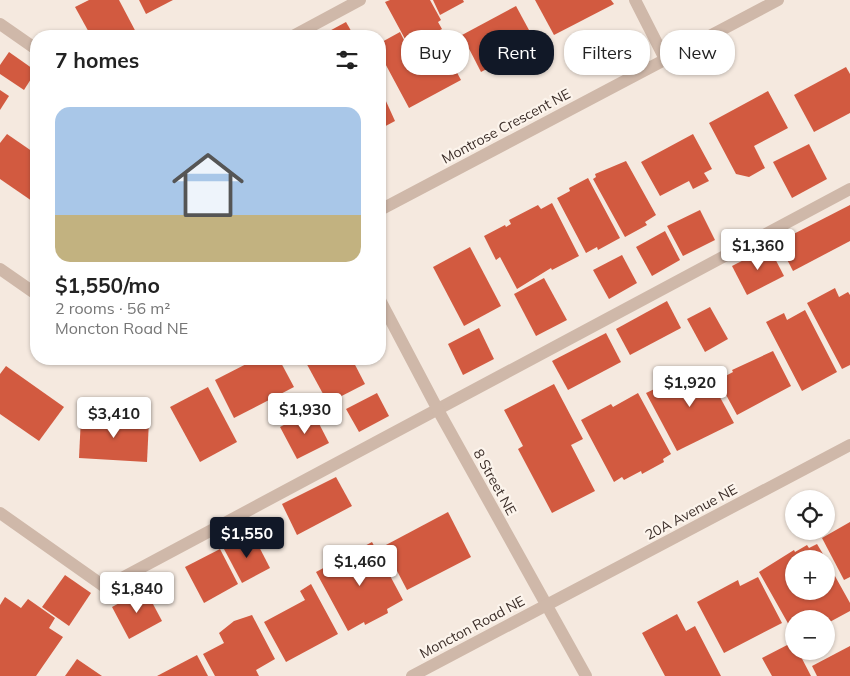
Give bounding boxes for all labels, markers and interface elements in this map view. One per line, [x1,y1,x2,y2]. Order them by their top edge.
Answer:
chip: Buy [401,30,469,75]
chip: Rent [479,30,554,75]
chip: Filters [564,30,650,75]
chip: New [660,30,735,75]
icon: filters [333,46,361,74]
text: 7 homes [55,47,139,73]
street label: Montrose Crescent NE [439,84,573,168]
icon: home [163,140,253,230]
pin: $1,360 [717,228,799,271]
text: $1,360 [732,235,784,255]
text: $1,550/mo [55,272,160,298]
text: 2 rooms · 56 m² [55,298,170,318]
text: Moncton Road NE [55,318,188,338]
pin: $1,920 [649,366,731,408]
text: $1,920 [664,372,716,392]
pin: $1,930 [264,392,346,435]
pin: $3,410 [73,396,155,439]
text: $1,930 [279,399,331,419]
text: $3,410 [88,403,140,423]
street label: 8 Street NE [469,446,521,518]
street label: 20A Avenue NE [642,480,740,544]
map controls [785,490,835,660]
button: locate [785,490,835,540]
pin: $1,550 [206,516,288,559]
text: $1,550 [221,523,273,543]
pin: $1,460 [319,544,401,587]
button: + [785,550,835,600]
text: $1,460 [334,551,386,571]
pin: $1,840 [96,572,178,614]
text: $1,840 [111,578,163,598]
street label: Moncton Road NE [416,592,528,662]
button: − [785,610,835,660]

